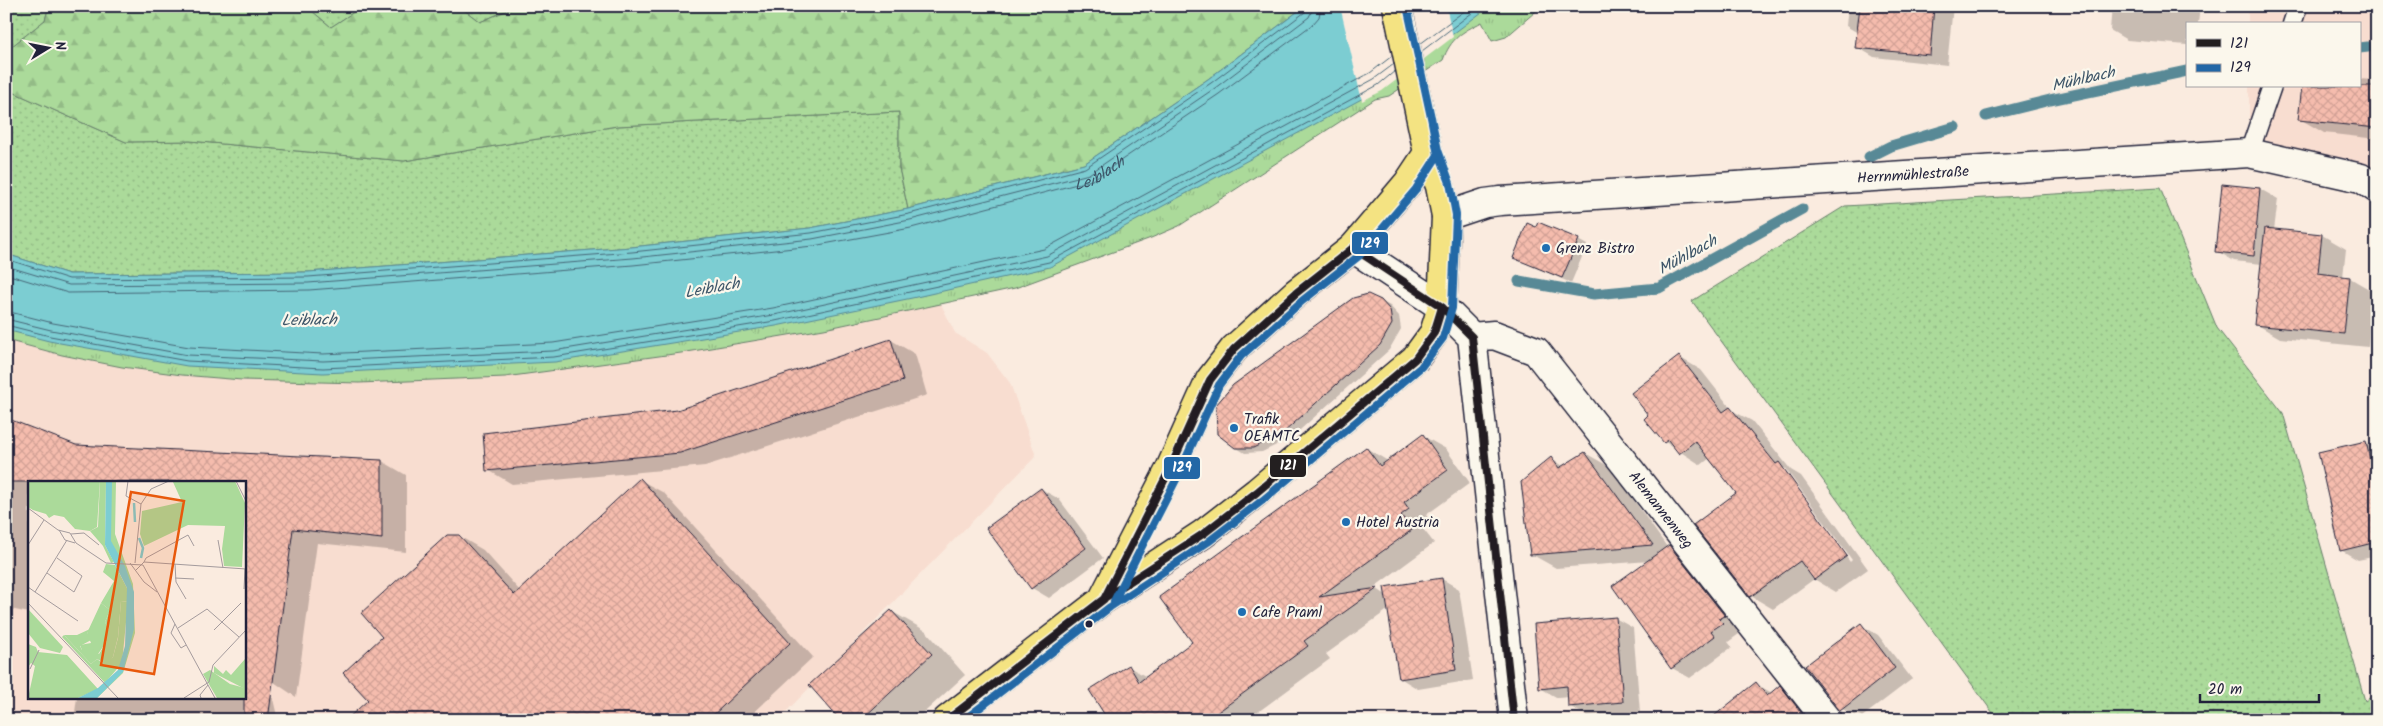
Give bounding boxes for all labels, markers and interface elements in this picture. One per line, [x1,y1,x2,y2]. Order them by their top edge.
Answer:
north arrow [22,22,72,72]
legend [2186,22,2360,88]
text: 121 [2230,32,2248,56]
text: N [48,40,71,52]
text: 129 [2230,56,2251,80]
water label: Mühlbach [2049,60,2119,99]
water label: Leiblach [1071,149,1132,198]
street label: Herrnmühlestraße [1856,160,1970,191]
water label: Mühlbach [1654,228,1723,282]
line badge: 129 [1351,231,1389,255]
text: 129 [1360,233,1380,255]
place label: Grenz Bistro [1556,237,1635,261]
marker: Grenz Bistro [1540,242,1552,254]
water label: Leiblach [683,271,743,306]
water label: Leiblach [281,307,338,333]
place label: Trafik OEAMTC [1244,408,1300,449]
marker: Trafik OEAMTC [1228,422,1240,434]
line badge: 121 [1269,454,1307,478]
text: 121 [1280,455,1297,477]
line badge: 129 [1163,456,1201,480]
text: 129 [1172,457,1192,479]
street label: Alemannenweg [1622,466,1699,554]
inset map [28,481,245,698]
place label: Hotel Austria [1356,511,1439,535]
marker: Hotel Austria [1340,516,1352,528]
place label: Cafe Praml [1252,601,1323,625]
marker: Cafe Praml [1236,606,1248,618]
unlabelled marker [1084,619,1094,629]
scale bar [2200,671,2319,703]
text: 20 m [2208,678,2242,702]

